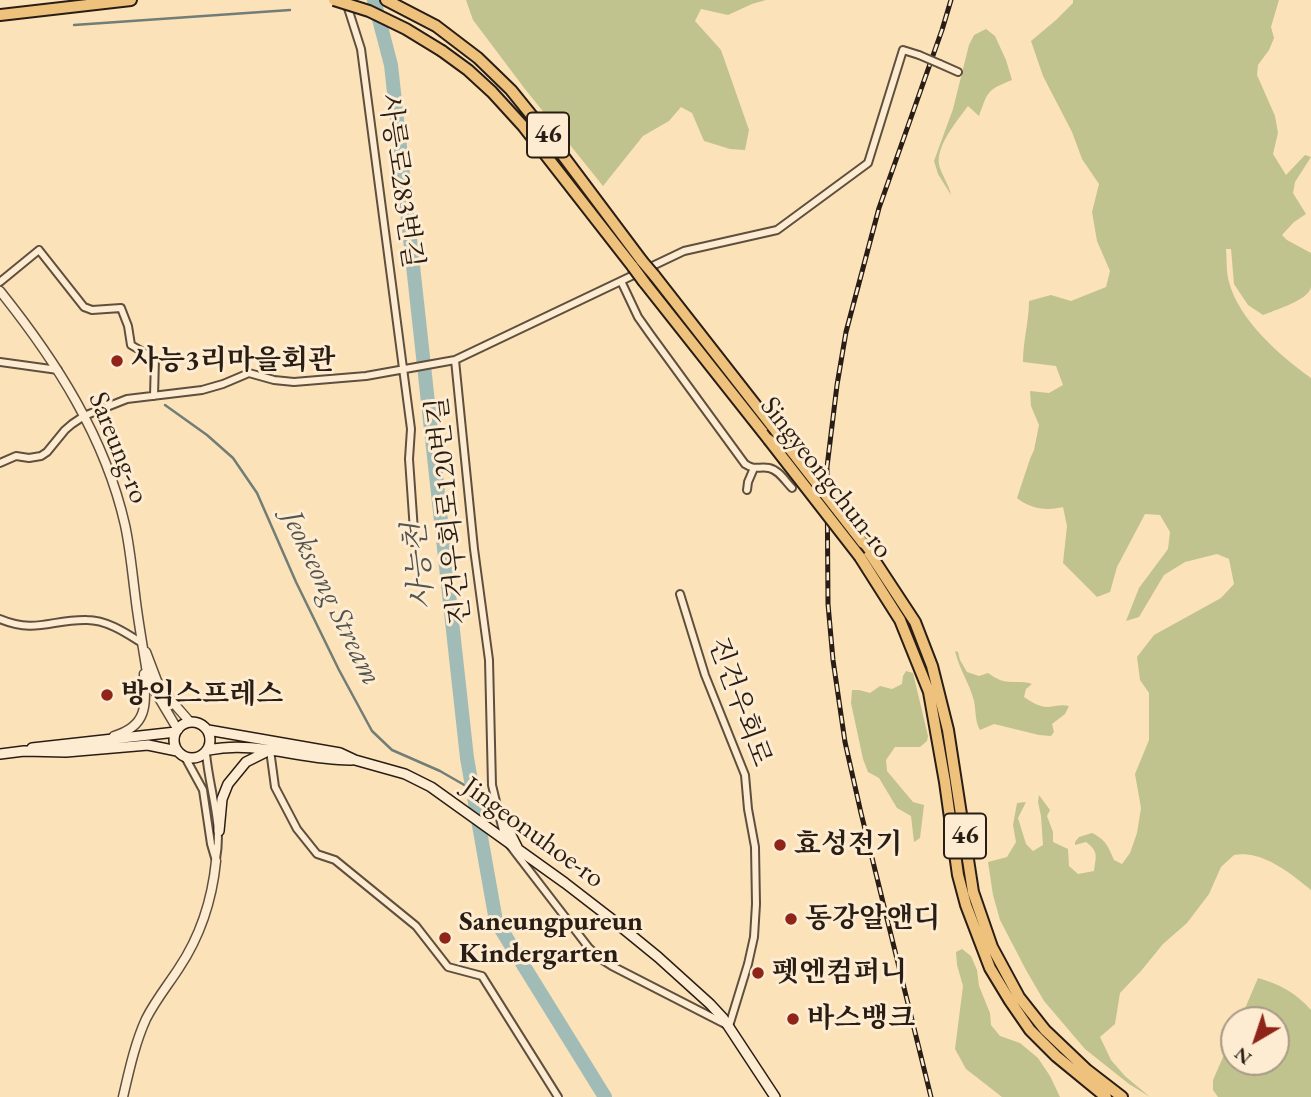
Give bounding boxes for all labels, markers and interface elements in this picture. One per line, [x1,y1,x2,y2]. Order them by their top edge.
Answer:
street label: 사릉로283번길 [371,92,429,270]
road number: 46 [527,112,569,158]
place label: 사능3리마을회관 [131,344,335,378]
marker: 사능3리마을회관 [109,353,125,369]
street label: Sareung-ro [80,387,156,509]
street label: Singyeongchun-ro [752,390,900,566]
street label: 진건우회로120번길 [421,395,479,627]
water label: Jeokseong Stream [273,505,389,691]
water label: 사능천 [398,521,442,611]
street label: 진건우회로 [700,633,778,771]
place label: 방익스프레스 [121,678,283,712]
marker: 방익스프레스 [99,687,115,703]
street label: Jingeonuhoe-ro [455,770,611,896]
road number: 46 [944,814,986,858]
place label: 효성전기 [794,828,902,862]
marker: 효성전기 [772,837,788,853]
place label: 동강알앤디 [805,902,940,936]
place label: Saneungpureun Kindergarten [459,905,643,971]
marker: 동강알앤디 [783,911,799,927]
marker: Saneungpureun Kindergarten [437,930,453,946]
place label: 펫엔컴퍼니 [772,956,907,990]
marker: 펫엔컴퍼니 [750,965,766,981]
place label: 바스뱅크 [807,1002,915,1036]
north arrow [1220,1006,1290,1076]
marker: 바스뱅크 [785,1011,801,1027]
text: N [1229,1042,1257,1071]

